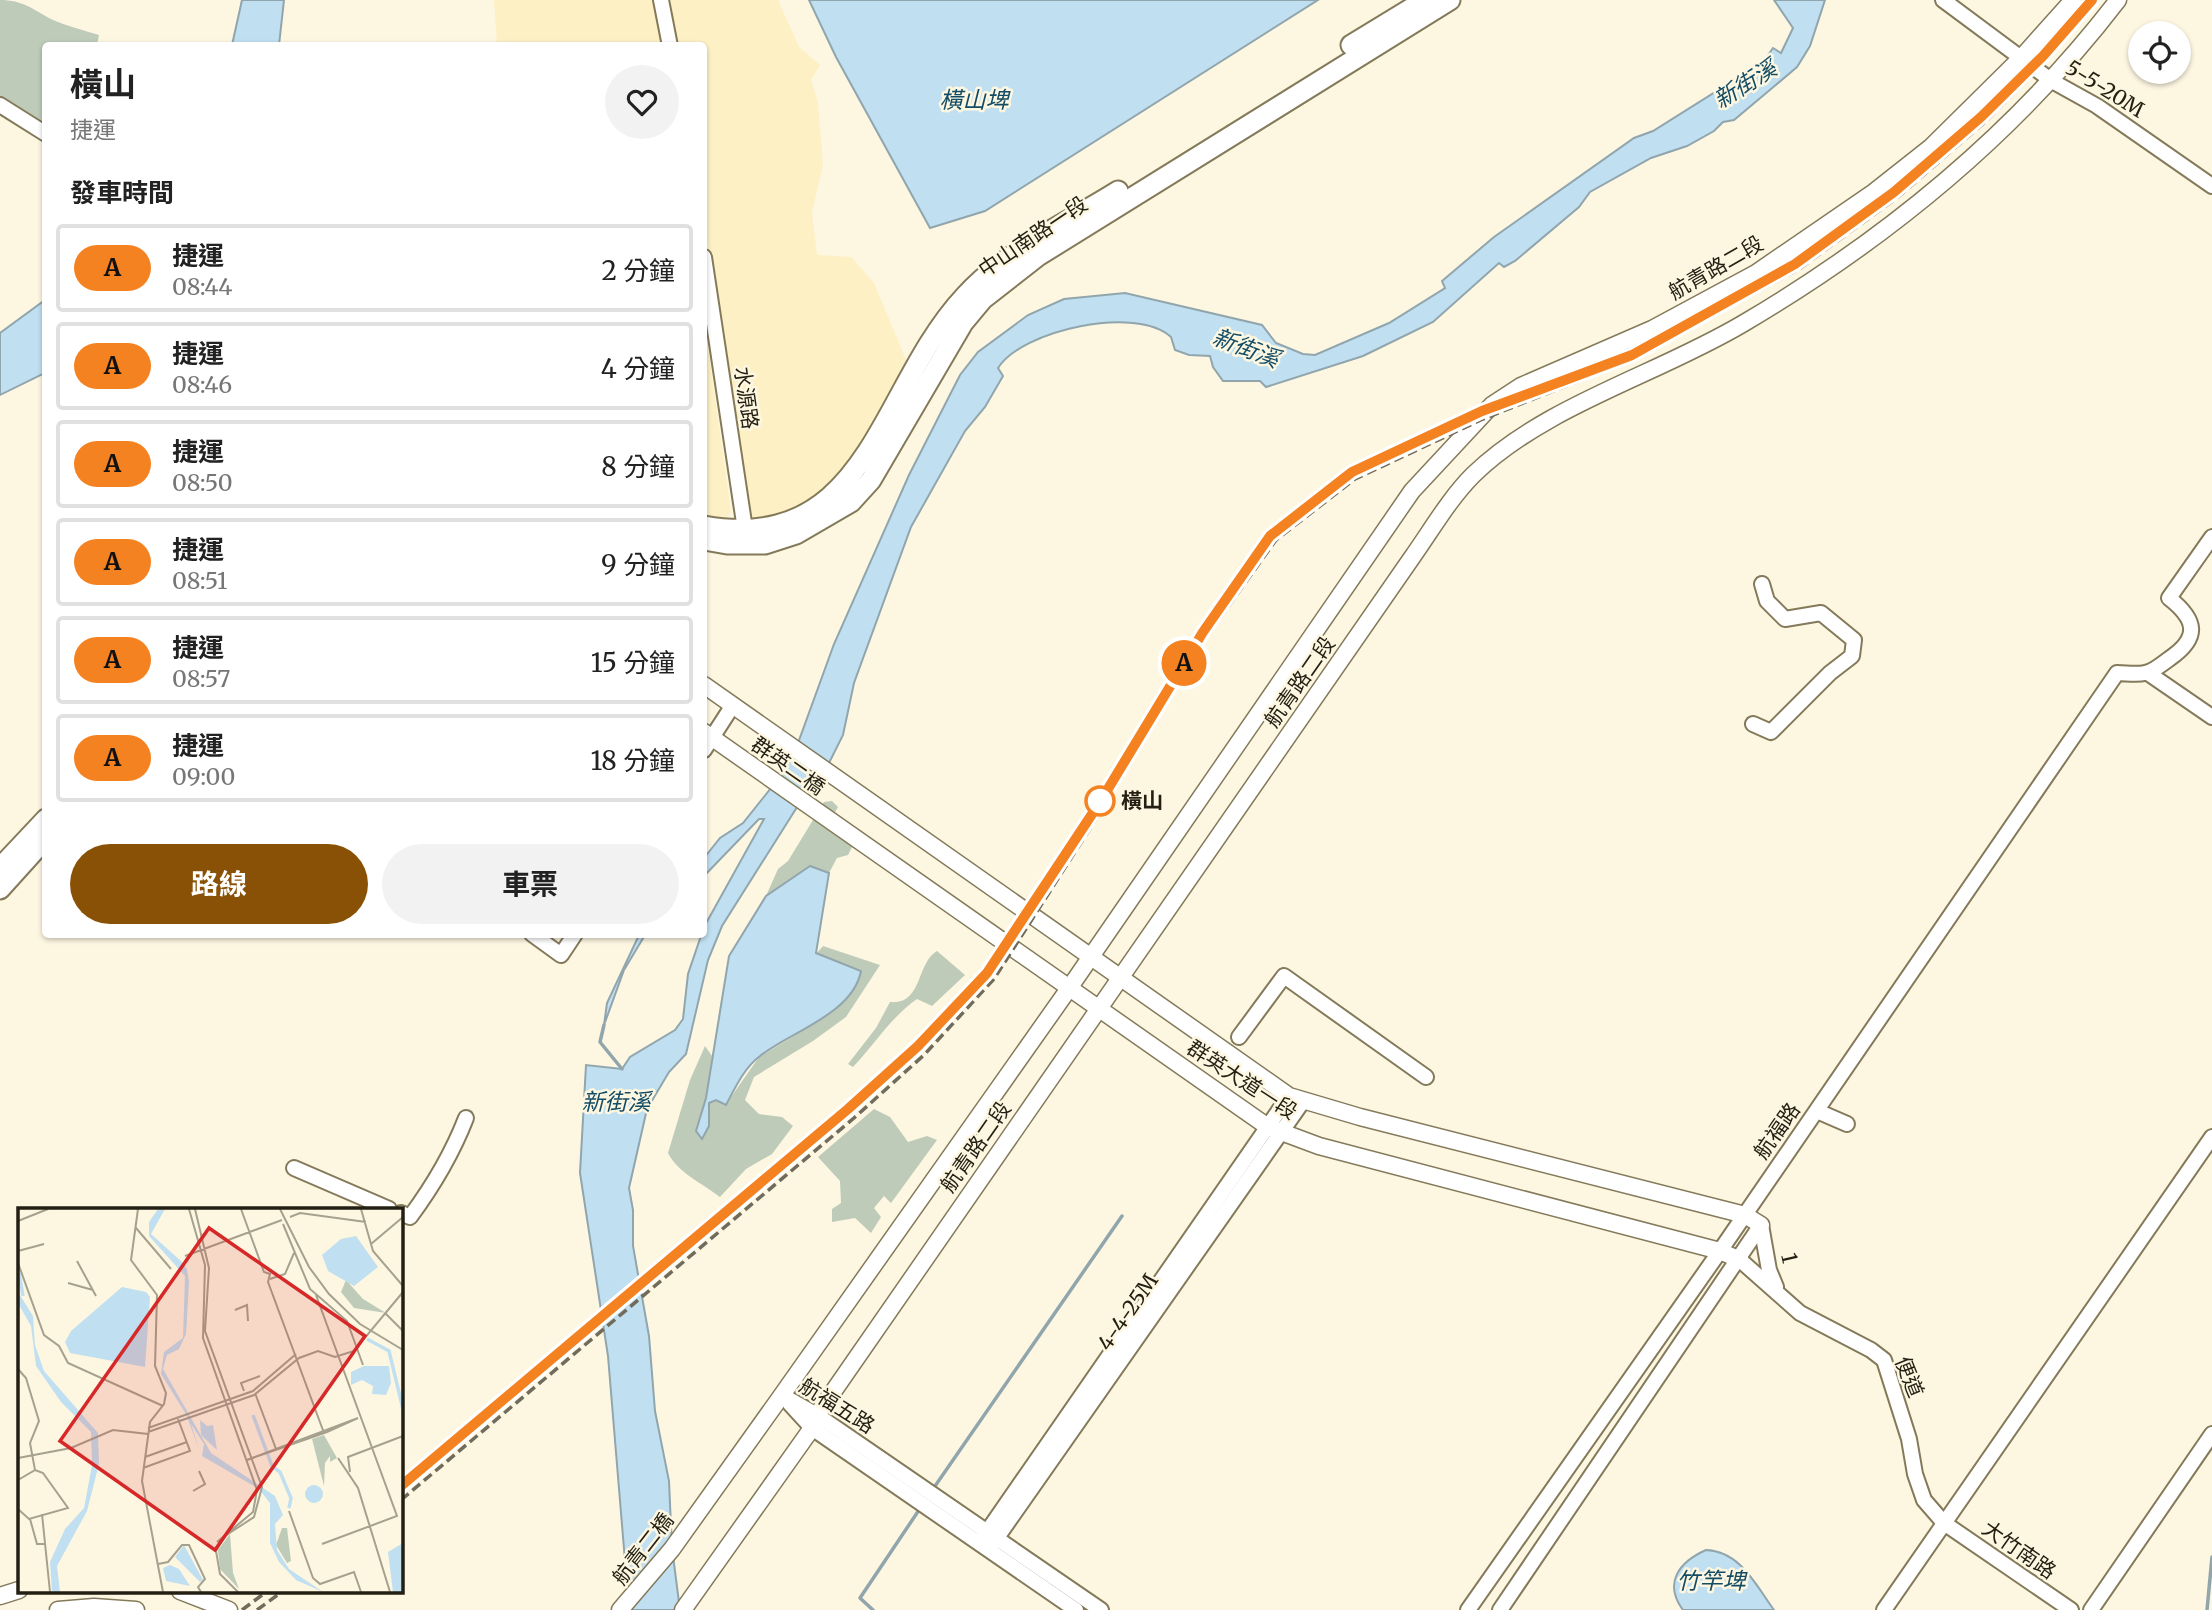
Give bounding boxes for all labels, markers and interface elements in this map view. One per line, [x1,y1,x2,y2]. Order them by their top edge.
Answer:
map controls [2128,21,2191,84]
button: locate [2128,21,2191,84]
water label: 新街溪 [1708,51,1784,114]
street label: 5-5-20M [2061,54,2150,123]
text: 橫山 [70,64,136,105]
button: heart [605,65,679,139]
water label: 橫山埤 [940,85,1012,114]
text: 捷運 [70,115,116,144]
text: 發車時間 [70,176,174,209]
street label: 中山南路一段 [973,190,1092,283]
street label: 航青路二段 [1664,230,1768,306]
text: 捷運 [172,239,224,272]
text: A [104,252,121,283]
text: 2 分鐘 [601,254,675,287]
text: 08:44 [172,272,233,301]
water label: 新街溪 [1209,322,1286,375]
text: 捷運 [172,337,224,370]
text: A [104,350,121,381]
text: 4 分鐘 [601,352,675,385]
street label: 水源路 [729,365,764,431]
text: 08:46 [172,370,232,399]
text: 捷運 [172,435,224,468]
text: A [104,448,121,479]
text: 8 分鐘 [601,450,675,483]
text: 08:50 [172,468,233,497]
text: 捷運 [172,533,224,566]
text: A [104,546,121,577]
text: 9 分鐘 [601,548,675,581]
text: 08:51 [172,566,227,595]
text: 捷運 [172,631,224,664]
street label: 航青路二段 [1258,631,1341,732]
line badge: A [1161,640,1207,686]
text: A [104,644,121,675]
text: 15 分鐘 [591,646,675,679]
text: A [1176,647,1192,678]
text: 08:57 [172,664,230,693]
text: 捷運 [172,729,224,762]
street label: 群英二橋 [746,730,830,801]
text: A [104,742,121,773]
text: 18 分鐘 [590,744,675,777]
text: 09:00 [172,762,235,791]
marker: 橫山 [1085,786,1115,816]
place label: 橫山 [1121,787,1163,814]
button: 路線 [70,844,368,924]
button: 車票 [382,844,679,924]
street label: 群英大道一段 [1182,1034,1302,1125]
water label: 新街溪 [582,1087,654,1116]
street label: 航青路二段 [934,1096,1017,1197]
street label: 航福路 [1747,1097,1806,1164]
inset map [18,1208,402,1592]
street label: 1 [1775,1250,1804,1266]
street label: 4-4-25M [1091,1268,1164,1355]
street label: 便道 [1889,1352,1930,1401]
street label: 航福五路 [794,1372,880,1439]
street label: 航青二橋 [606,1507,679,1590]
street label: 大竹南路 [1977,1514,2061,1585]
water label: 竹竿埤 [1677,1566,1749,1595]

